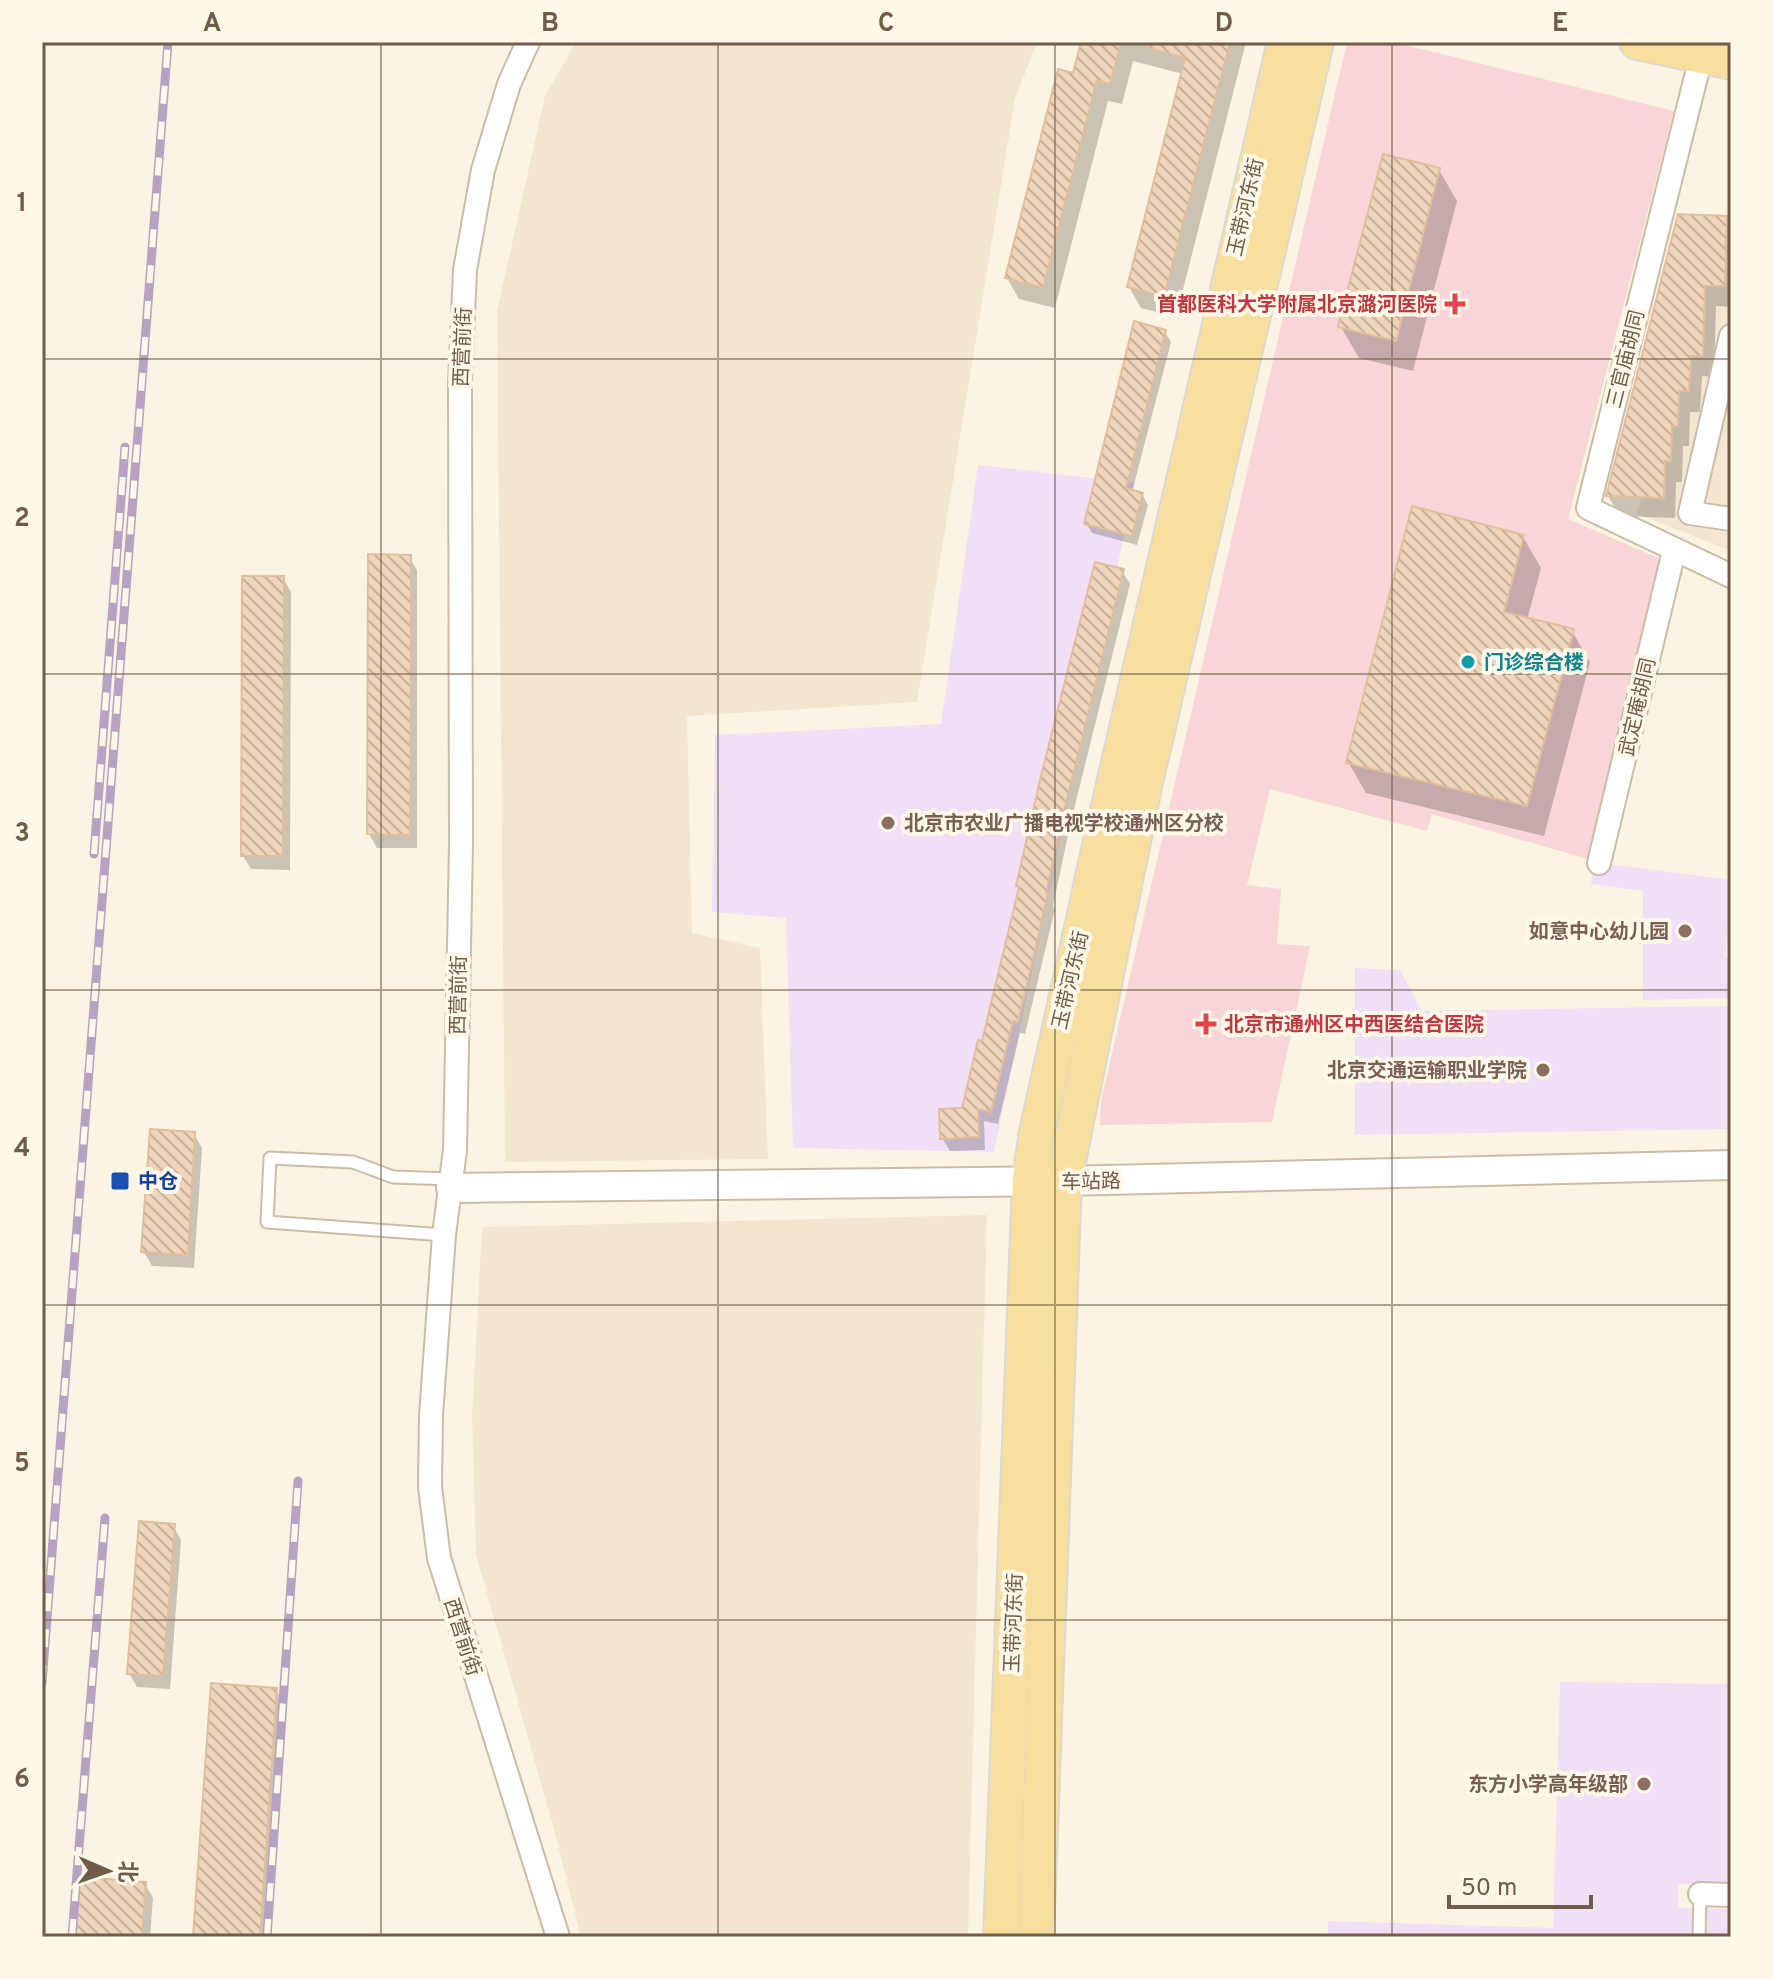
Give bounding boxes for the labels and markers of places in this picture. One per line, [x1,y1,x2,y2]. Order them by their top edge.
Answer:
place label: 首都医科大学附属北京潞河医院 [1157,293,1437,319]
marker: 首都医科大学附属北京潞河医院 [1444,293,1466,315]
place label: 门诊综合楼 [1484,651,1584,677]
marker: 门诊综合楼 [1459,653,1477,671]
place label: 北京市农业广播电视学校通州区分校 [904,812,1224,838]
marker: 北京市农业广播电视学校通州区分校 [879,814,897,832]
place label: 如意中心幼儿园 [1529,920,1669,946]
marker: 如意中心幼儿园 [1676,922,1694,940]
marker: 北京市通州区中西医结合医院 [1195,1013,1217,1035]
place label: 北京市通州区中西医结合医院 [1224,1013,1484,1039]
place label: 北京交通运输职业学院 [1327,1059,1527,1085]
marker: 北京交通运输职业学院 [1534,1061,1552,1079]
marker: 中仓 [109,1170,131,1192]
place label: 中仓 [138,1170,178,1196]
place label: 东方小学高年级部 [1468,1773,1628,1799]
marker: 东方小学高年级部 [1635,1775,1653,1793]

